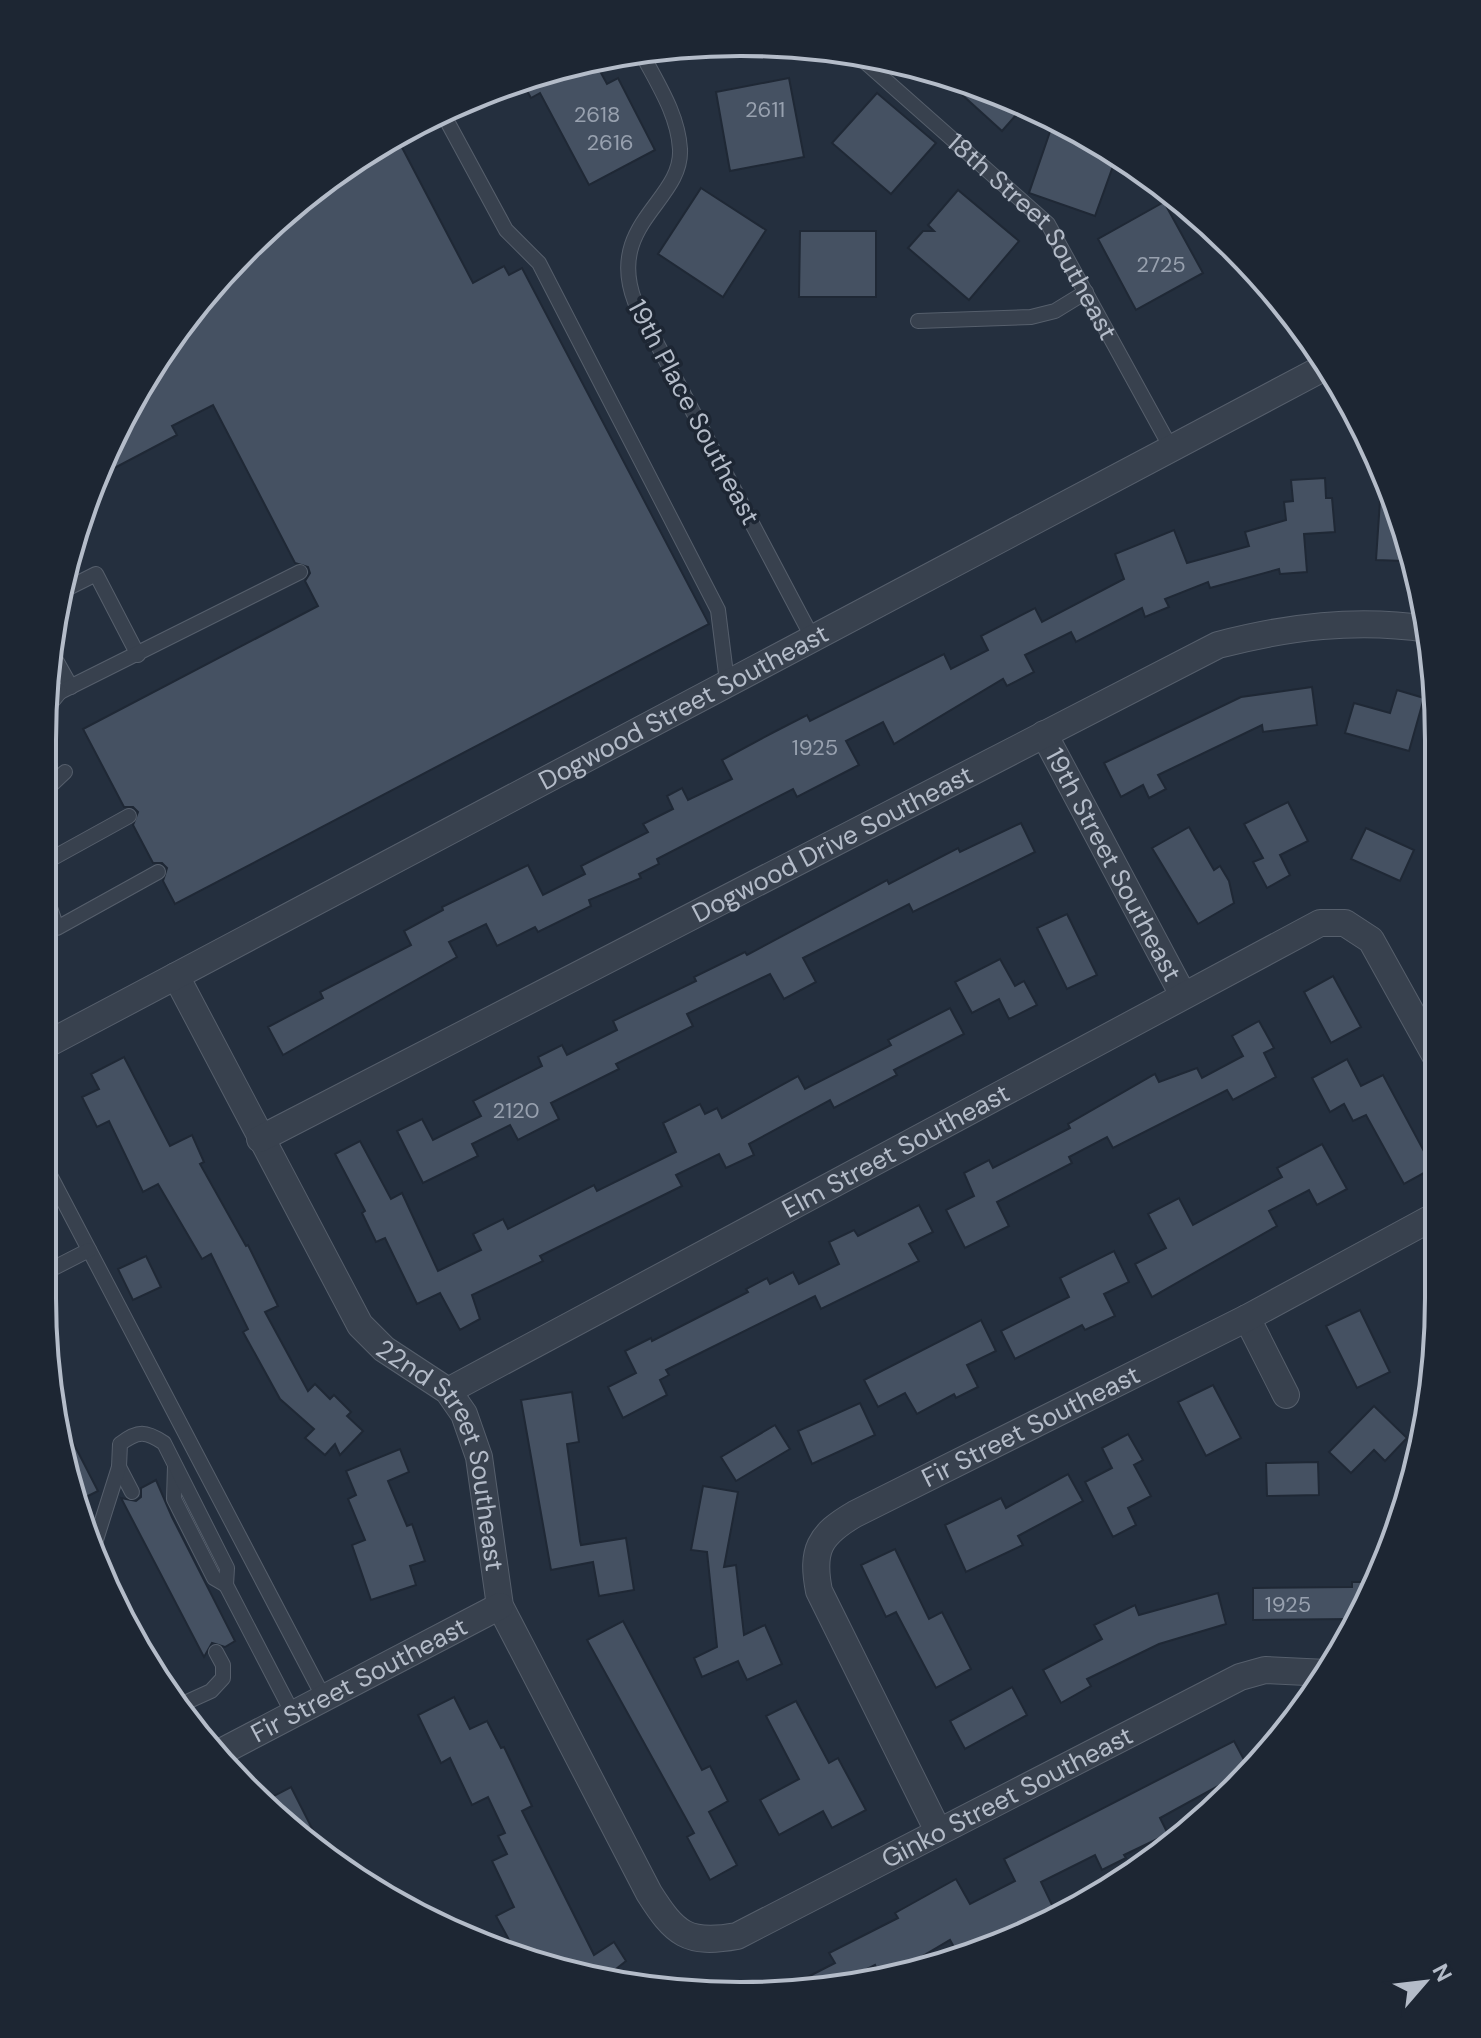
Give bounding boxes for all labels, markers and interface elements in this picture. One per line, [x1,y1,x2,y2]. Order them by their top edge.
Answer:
house number: 2611 [745,95,785,124]
house number: 2618 [574,100,620,129]
street label: 18th Street Southeast [940,126,1125,346]
house number: 2616 [586,128,634,157]
house number: 2725 [1136,250,1186,279]
street label: 19th Place Southeast [620,294,768,530]
street label: Dogwood Street Southeast [533,616,834,798]
house number: 1925 [792,733,838,762]
street label: 19th Street Southeast [1038,742,1190,987]
street label: Dogwood Drive Southeast [686,757,979,930]
street label: Elm Street Southeast [776,1076,1015,1226]
house number: 2120 [492,1096,540,1125]
street label: 22nd Street Southeast [370,1332,512,1573]
street label: Fir Street Southeast [916,1357,1145,1495]
house number: 1925 [1265,1590,1311,1619]
street label: Fir Street Southeast [245,1609,473,1750]
street label: Ginko Street Southeast [875,1718,1138,1876]
north arrow [1385,1942,1465,2022]
text: N [1426,1959,1459,1987]

